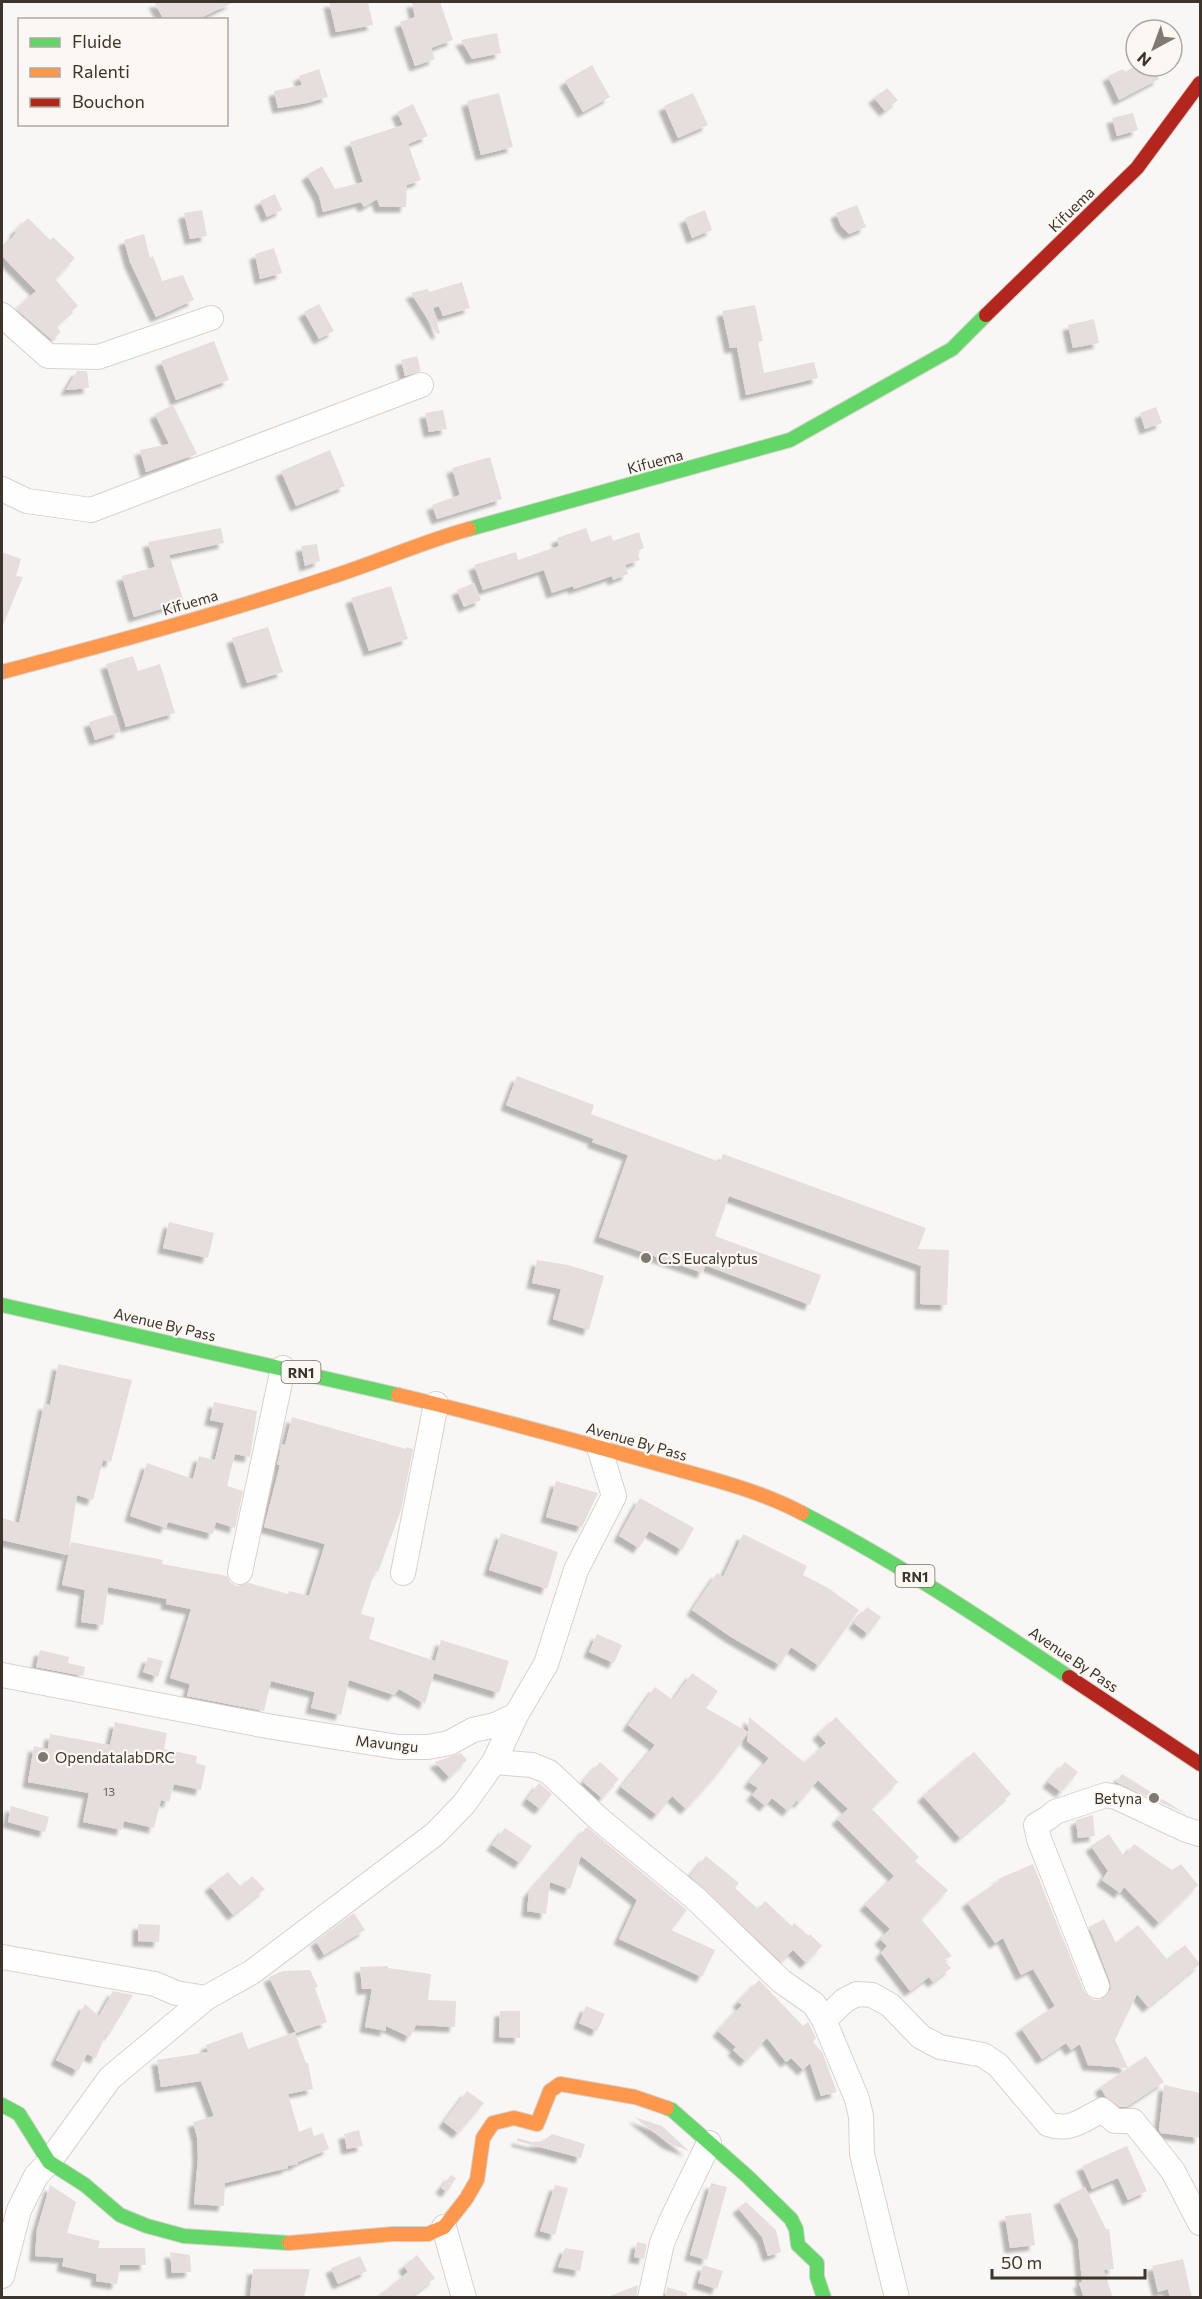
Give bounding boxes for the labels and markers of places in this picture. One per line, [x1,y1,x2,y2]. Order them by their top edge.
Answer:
place label: C.S Eucalyptus [658,1249,758,1267]
marker: C.S Eucalyptus [639,1251,653,1265]
place label: OpendatalabDRC [55,1748,175,1766]
marker: OpendatalabDRC [36,1750,50,1764]
place label: Betyna [1094,1789,1142,1807]
marker: Betyna [1147,1791,1161,1805]

